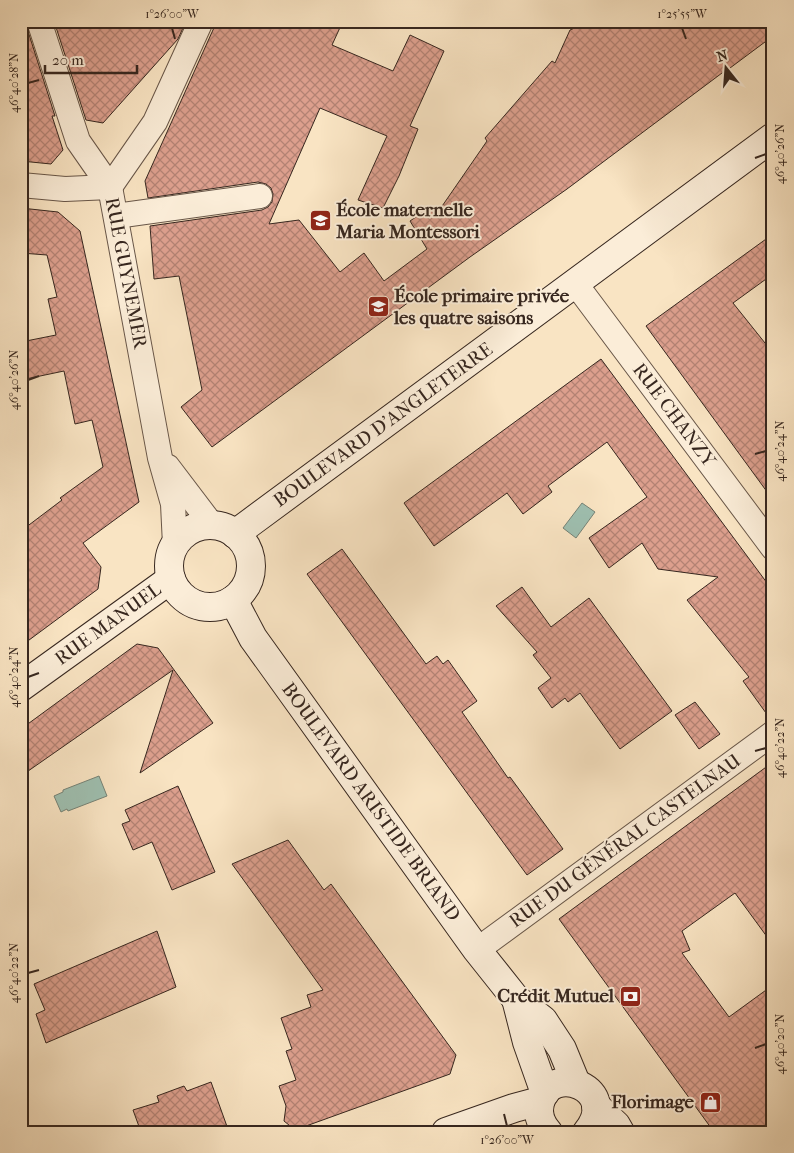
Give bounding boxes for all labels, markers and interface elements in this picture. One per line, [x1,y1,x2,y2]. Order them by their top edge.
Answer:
text: 1°26'00"W [145,7,200,21]
text: 1°25'55"W [657,7,708,21]
scale bar [45,42,138,74]
north arrow [702,42,752,92]
text: N [715,46,730,66]
text: 20 m [52,51,84,69]
text: 46°40'28"N [7,53,21,113]
text: 46°40'26"N [773,124,787,184]
street label: RUE GUYNEMER [101,196,152,352]
place label: École maternelle Maria Montessori [335,198,480,243]
school or university icon: École maternelle Maria Montessori [308,209,332,233]
place label: École primaire privée les quatre saisons [393,284,570,329]
school or university icon: École primaire privée les quatre saisons [366,295,390,319]
street label: BOULEVARD D'ANGLETERRE [269,338,497,512]
text: 46°40'26"N [7,350,21,410]
street label: RUE CHANZY [628,359,721,472]
text: 46°40'24"N [773,420,787,482]
street label: RUE MANUEL [51,578,166,670]
text: 46°40'24"N [7,646,21,708]
street label: BOULEVARD ARISTIDE BRIAND [277,679,465,925]
text: 46°40'22"N [773,718,787,778]
street label: RUE DU GÉNÉRAL CASTELNAU [505,749,745,932]
text: 46°40'22"N [7,943,21,1003]
bank icon: Crédit Mutuel [618,984,642,1008]
place label: Crédit Mutuel [497,985,615,1007]
text: 46°40'20"N [773,1014,787,1074]
shop icon: Florimage [698,1090,722,1114]
place label: Florimage [610,1091,695,1113]
text: 1°26'00"W [480,1133,535,1147]

